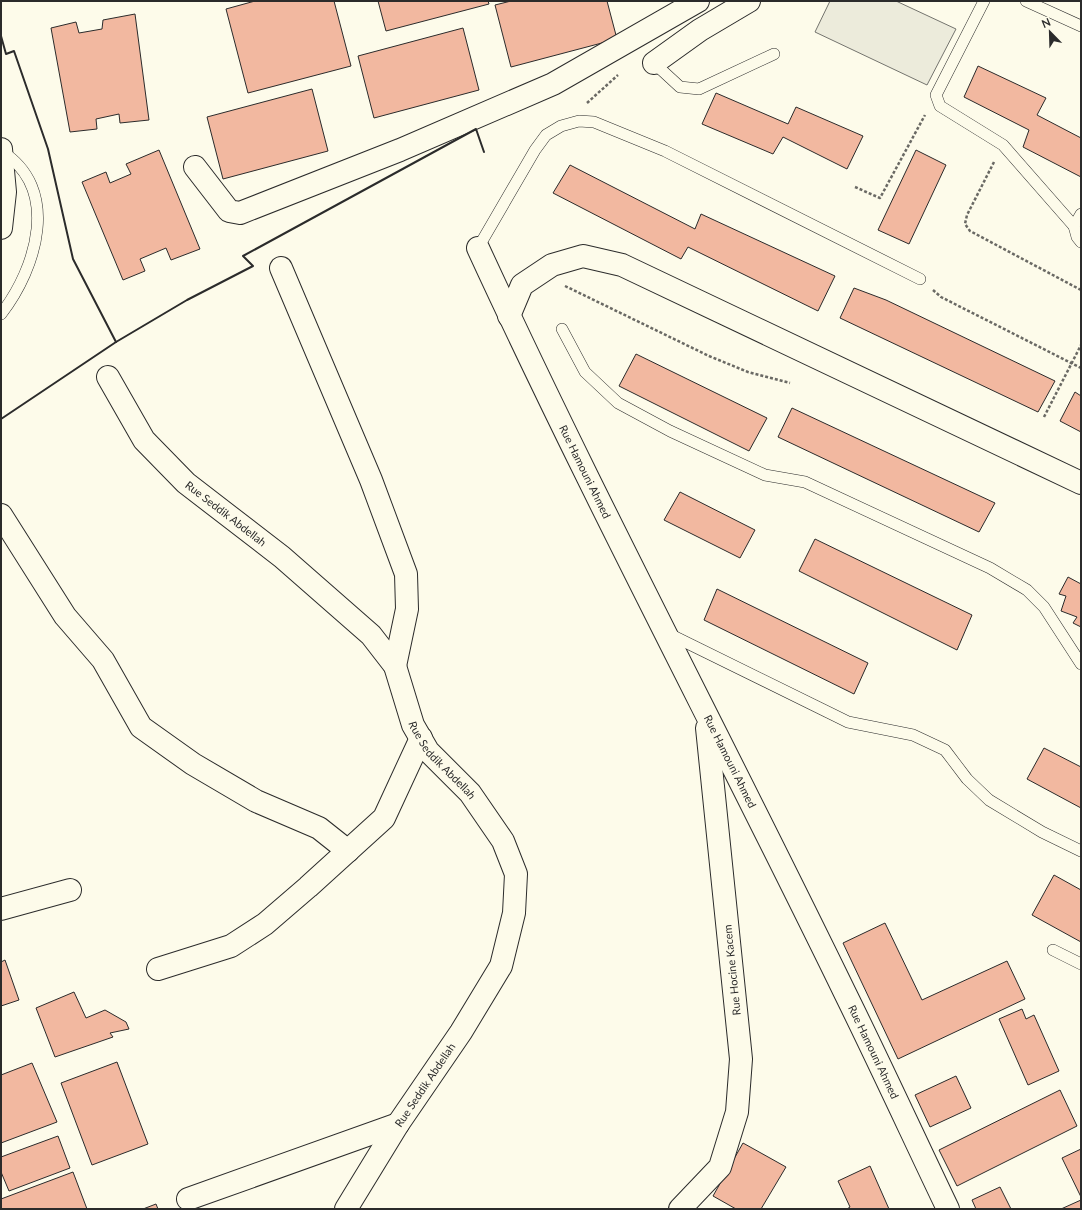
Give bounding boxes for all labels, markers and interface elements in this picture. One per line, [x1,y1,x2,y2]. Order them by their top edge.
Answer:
north arrow [1030,12,1070,52]
text: N [1039,15,1052,30]
street label: Rue Hamouni Ahmed [557,423,614,520]
street label: Rue Seddik Abdellah [183,478,269,549]
street label: Rue Hamouni Ahmed [702,713,759,810]
street label: Rue Seddik Abdellah [406,720,479,801]
street label: Rue Hocine Kacem [720,924,743,1016]
street label: Rue Hamouni Ahmed [846,1003,902,1101]
street label: Rue Seddik Abdellah [392,1040,458,1129]

